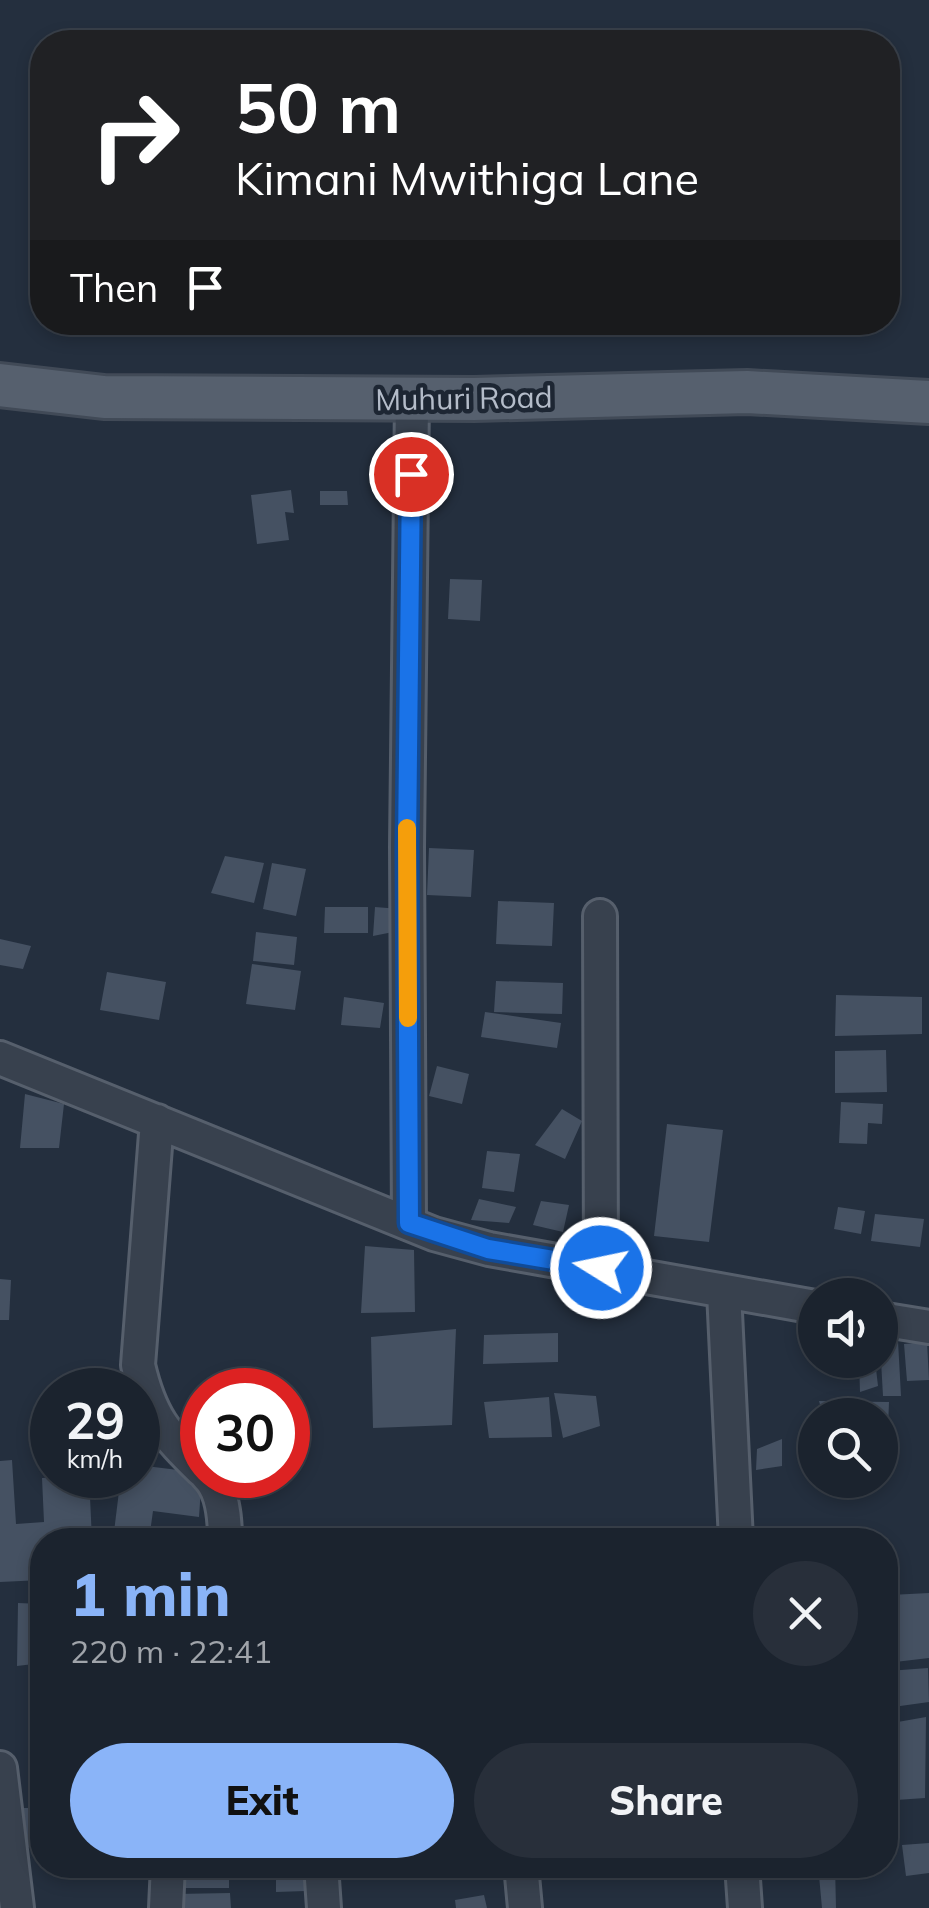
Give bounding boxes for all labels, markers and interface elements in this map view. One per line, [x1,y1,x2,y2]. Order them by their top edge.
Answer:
text: 50 m [235,63,401,151]
icon: right [70,70,200,200]
text: Kimani Mwithiga Lane [235,150,699,206]
icon: arrive [178,260,233,315]
text: Then [70,264,158,312]
street label: Muhuri Road [375,377,553,419]
pin [369,432,454,517]
icon: arrive [384,447,439,502]
position arrow [549,1216,653,1320]
map controls [798,1278,898,1498]
button: sound [798,1278,898,1378]
speed limit sign: 30 [180,1368,310,1498]
text: 29 [65,1389,125,1452]
button: search [798,1398,898,1498]
text: km/h [67,1443,123,1474]
text: 1 min [70,1556,231,1631]
button: close [753,1561,858,1666]
text: 220 m · 22:41 [70,1631,272,1671]
button: Exit [70,1743,454,1858]
button: Share [474,1743,858,1858]

